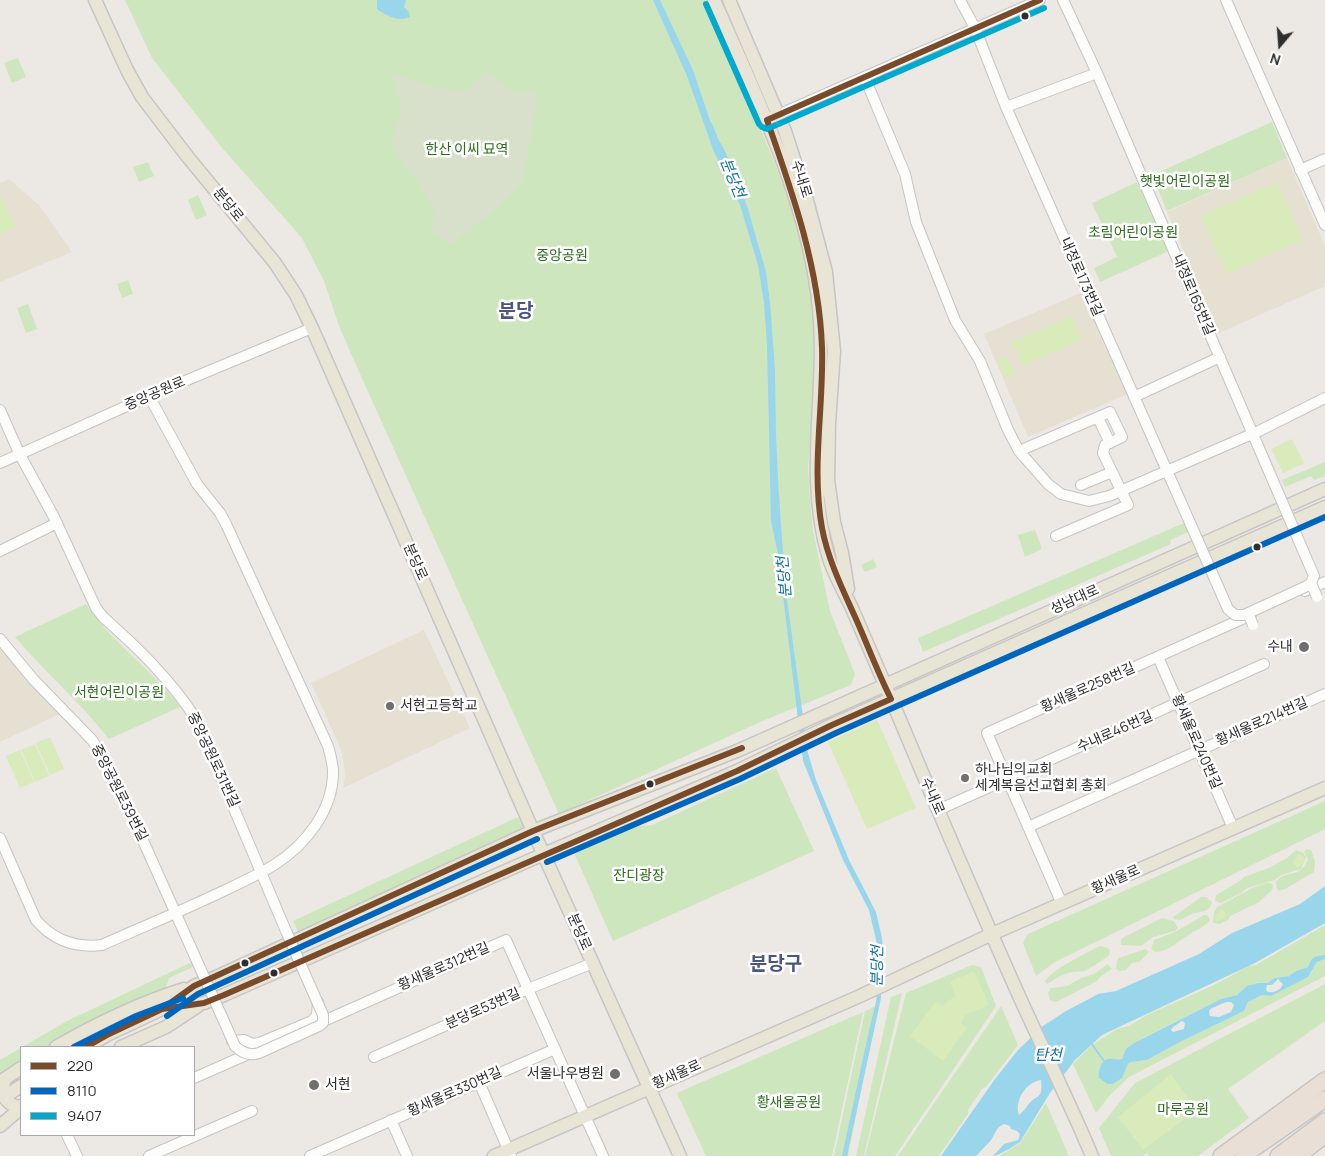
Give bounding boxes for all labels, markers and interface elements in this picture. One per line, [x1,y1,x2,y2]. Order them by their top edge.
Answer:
unlabelled marker [1020,11,1030,21]
north arrow [1255,20,1305,70]
text: N [1267,49,1283,70]
park label: 한산 이씨 묘역 [426,142,508,158]
water label: 분당천 [716,155,748,201]
street label: 수내로 [787,158,815,200]
park label: 햇빛어린이공원 [1140,174,1230,190]
street label: 분당로 [209,185,247,225]
park label: 초림어린이공원 [1088,225,1178,241]
street label: 내정로173번길 [1056,235,1106,319]
park label: 중앙공원 [536,248,588,264]
street label: 내정로165번길 [1168,252,1218,338]
district label: 분당 [499,301,533,323]
street label: 중앙공원로 [122,374,188,414]
street label: 분당로 [399,541,431,583]
unlabelled marker [1252,542,1262,552]
water label: 분당천 [774,556,796,598]
street label: 성남대로 [1048,582,1102,618]
place label: 수내 [1267,639,1293,655]
marker: 수내 [1297,640,1311,654]
street label: 황새울로258번길 [1038,660,1138,716]
park label: 서현어린이공원 [74,685,164,701]
street label: 황새울로240번길 [1168,692,1224,792]
street label: 황새울로214번길 [1213,694,1311,750]
place label: 서현고등학교 [400,698,477,714]
marker: 서현고등학교 [384,700,396,712]
street label: 수내로46번길 [1074,708,1156,756]
street label: 중앙공원로31번길 [184,710,242,810]
street label: 중앙공원로39번길 [87,742,151,844]
place label: 하나님의교회 세계복음선교협회 총회 [975,762,1107,794]
marker: 하나님의교회 세계복음선교협회 총회 [959,772,971,784]
street label: 수내로 [917,775,947,817]
unlabelled marker [645,779,655,789]
street label: 황새울로 [1089,862,1143,898]
park label: 잔디광장 [613,868,665,884]
street label: 분당로 [563,911,595,953]
street label: 황새울로312번길 [396,939,492,995]
water label: 분당천 [869,945,887,987]
district label: 분당구 [750,954,802,976]
unlabelled marker [240,958,250,968]
unlabelled marker [269,968,279,978]
street label: 분당로53번길 [443,985,523,1033]
legend [20,1046,195,1136]
water label: 탄천 [1034,1047,1062,1065]
text: 220 [67,1055,93,1076]
street label: 황새울로 [650,1057,704,1093]
street label: 황새울로330번길 [405,1064,505,1120]
place label: 서울나우병원 [527,1066,604,1082]
marker: 서울나우병원 [608,1067,622,1081]
place label: 서현 [325,1077,351,1093]
marker: 서현 [307,1078,321,1092]
text: 8110 [67,1080,97,1101]
park label: 황새울공원 [757,1095,821,1111]
park label: 마루공원 [1157,1102,1209,1118]
text: 9407 [67,1105,102,1126]

